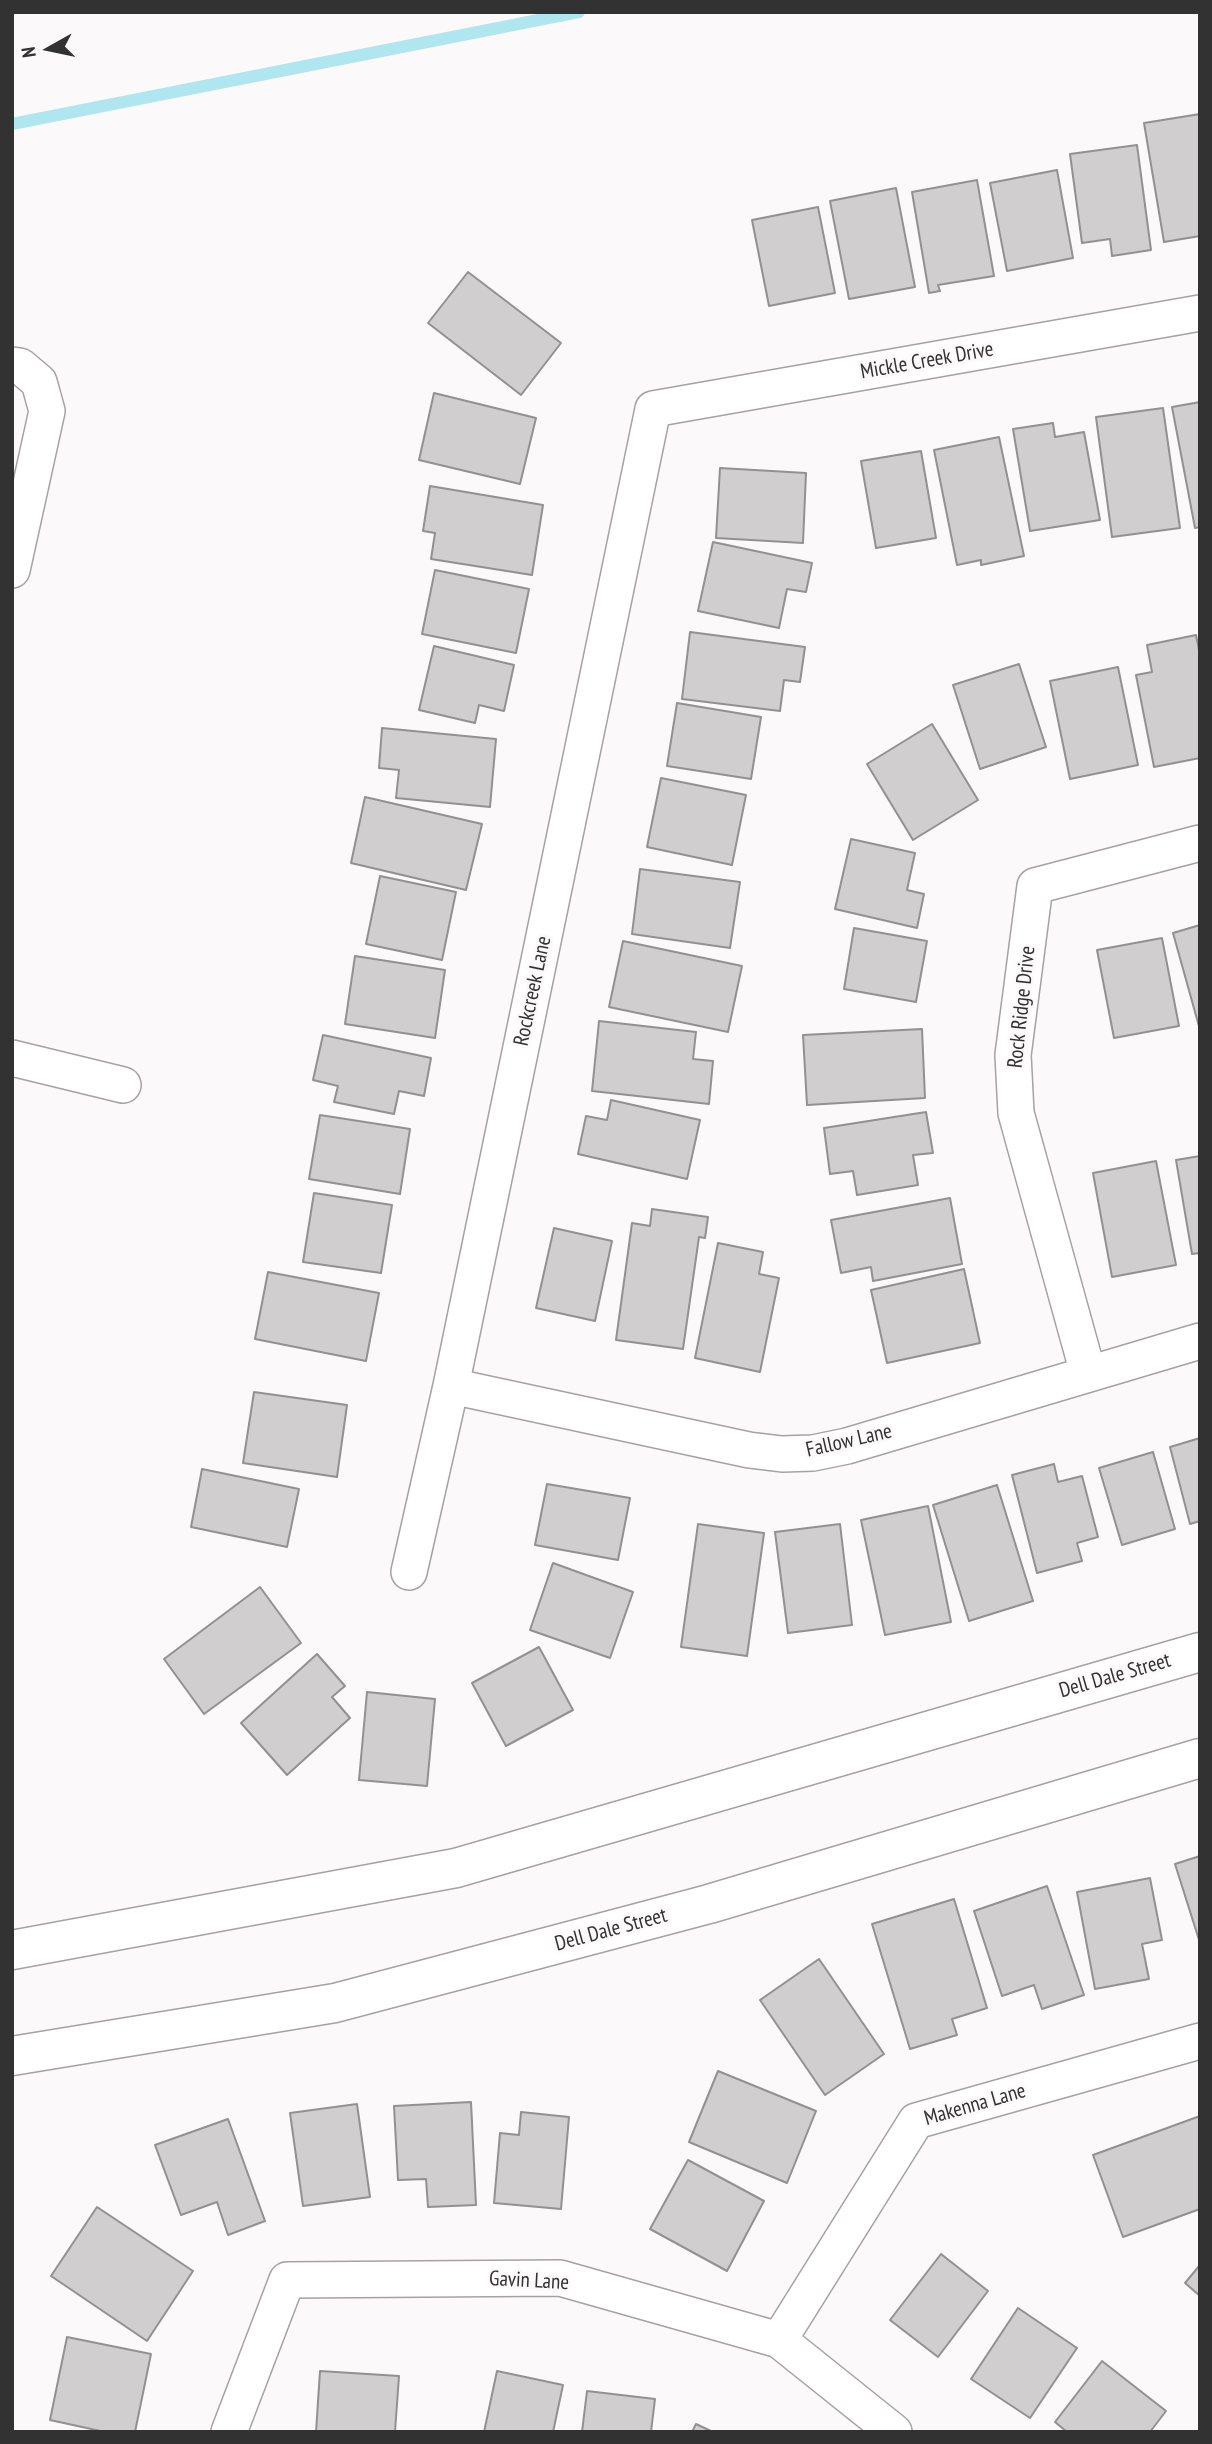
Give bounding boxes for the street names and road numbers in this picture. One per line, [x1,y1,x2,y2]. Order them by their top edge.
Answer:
street label: Mickle Creek Drive [859,337,995,385]
street label: Rockcreek Lane [509,934,557,1048]
street label: Rock Ridge Drive [1003,945,1041,1069]
street label: Fallow Lane [804,1419,894,1463]
street label: Dell Dale Street [1056,1648,1174,1704]
street label: Dell Dale Street [552,1903,670,1957]
street label: Makenna Lane [921,2079,1029,2131]
street label: Gavin Lane [488,2266,570,2296]

